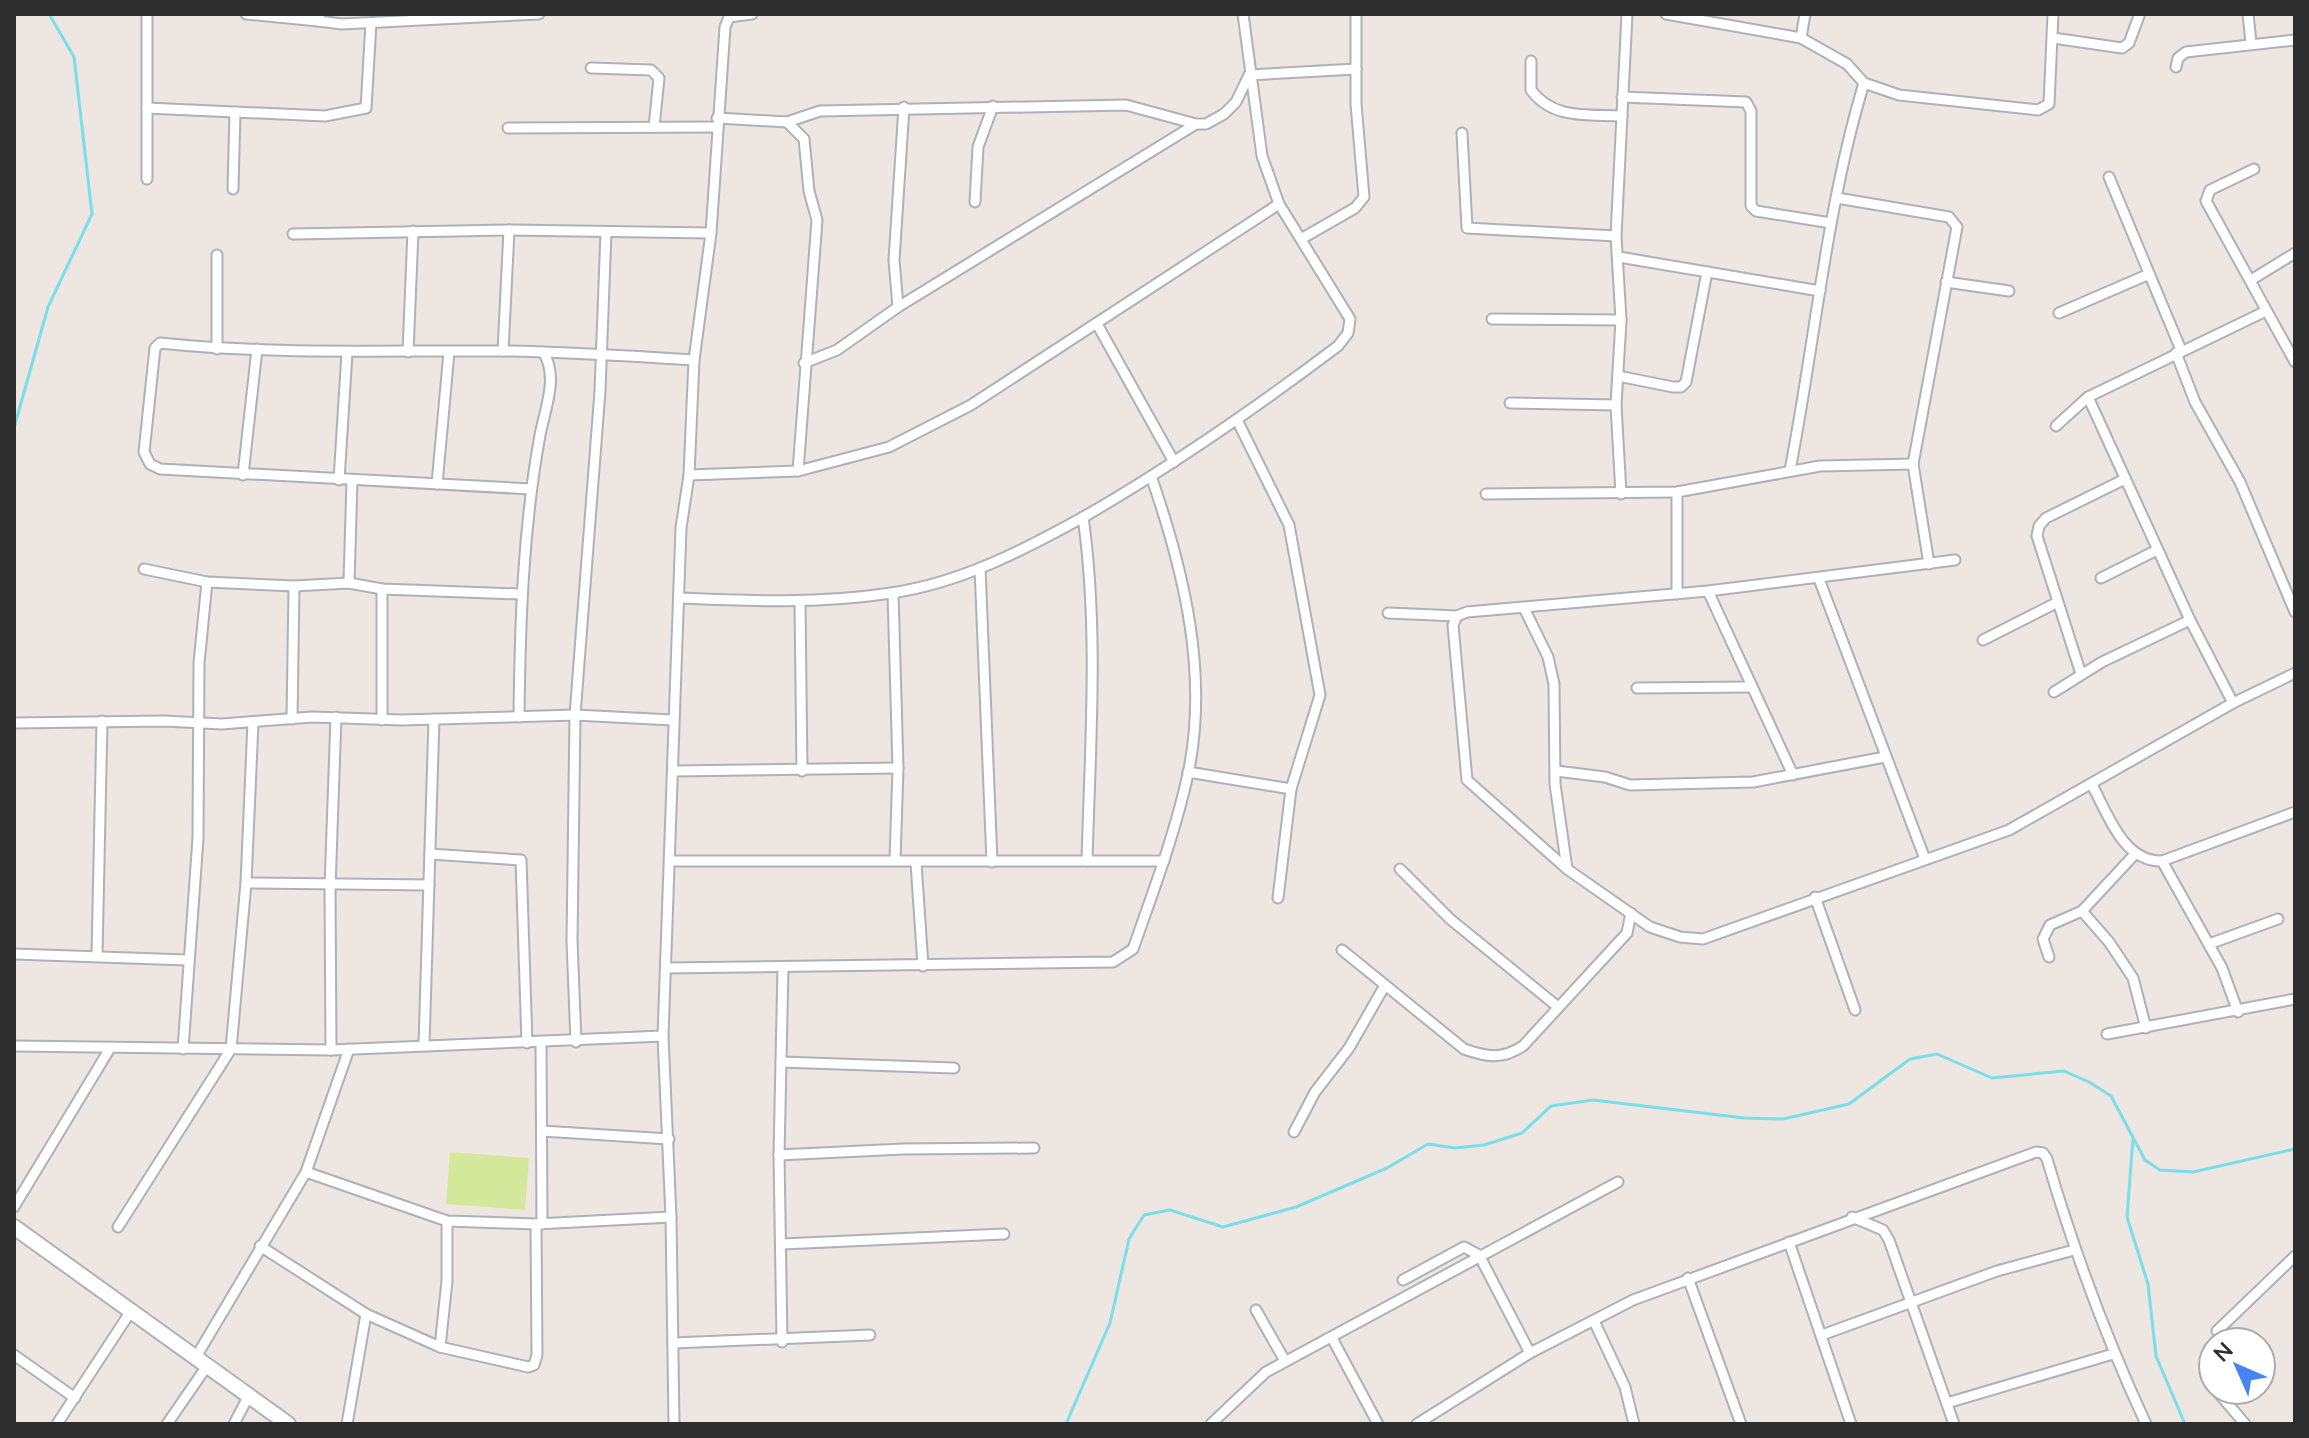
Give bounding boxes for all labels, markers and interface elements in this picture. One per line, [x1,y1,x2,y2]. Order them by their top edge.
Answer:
north arrow [2197,1326,2277,1406]
text: N [2207,1336,2240,1369]

